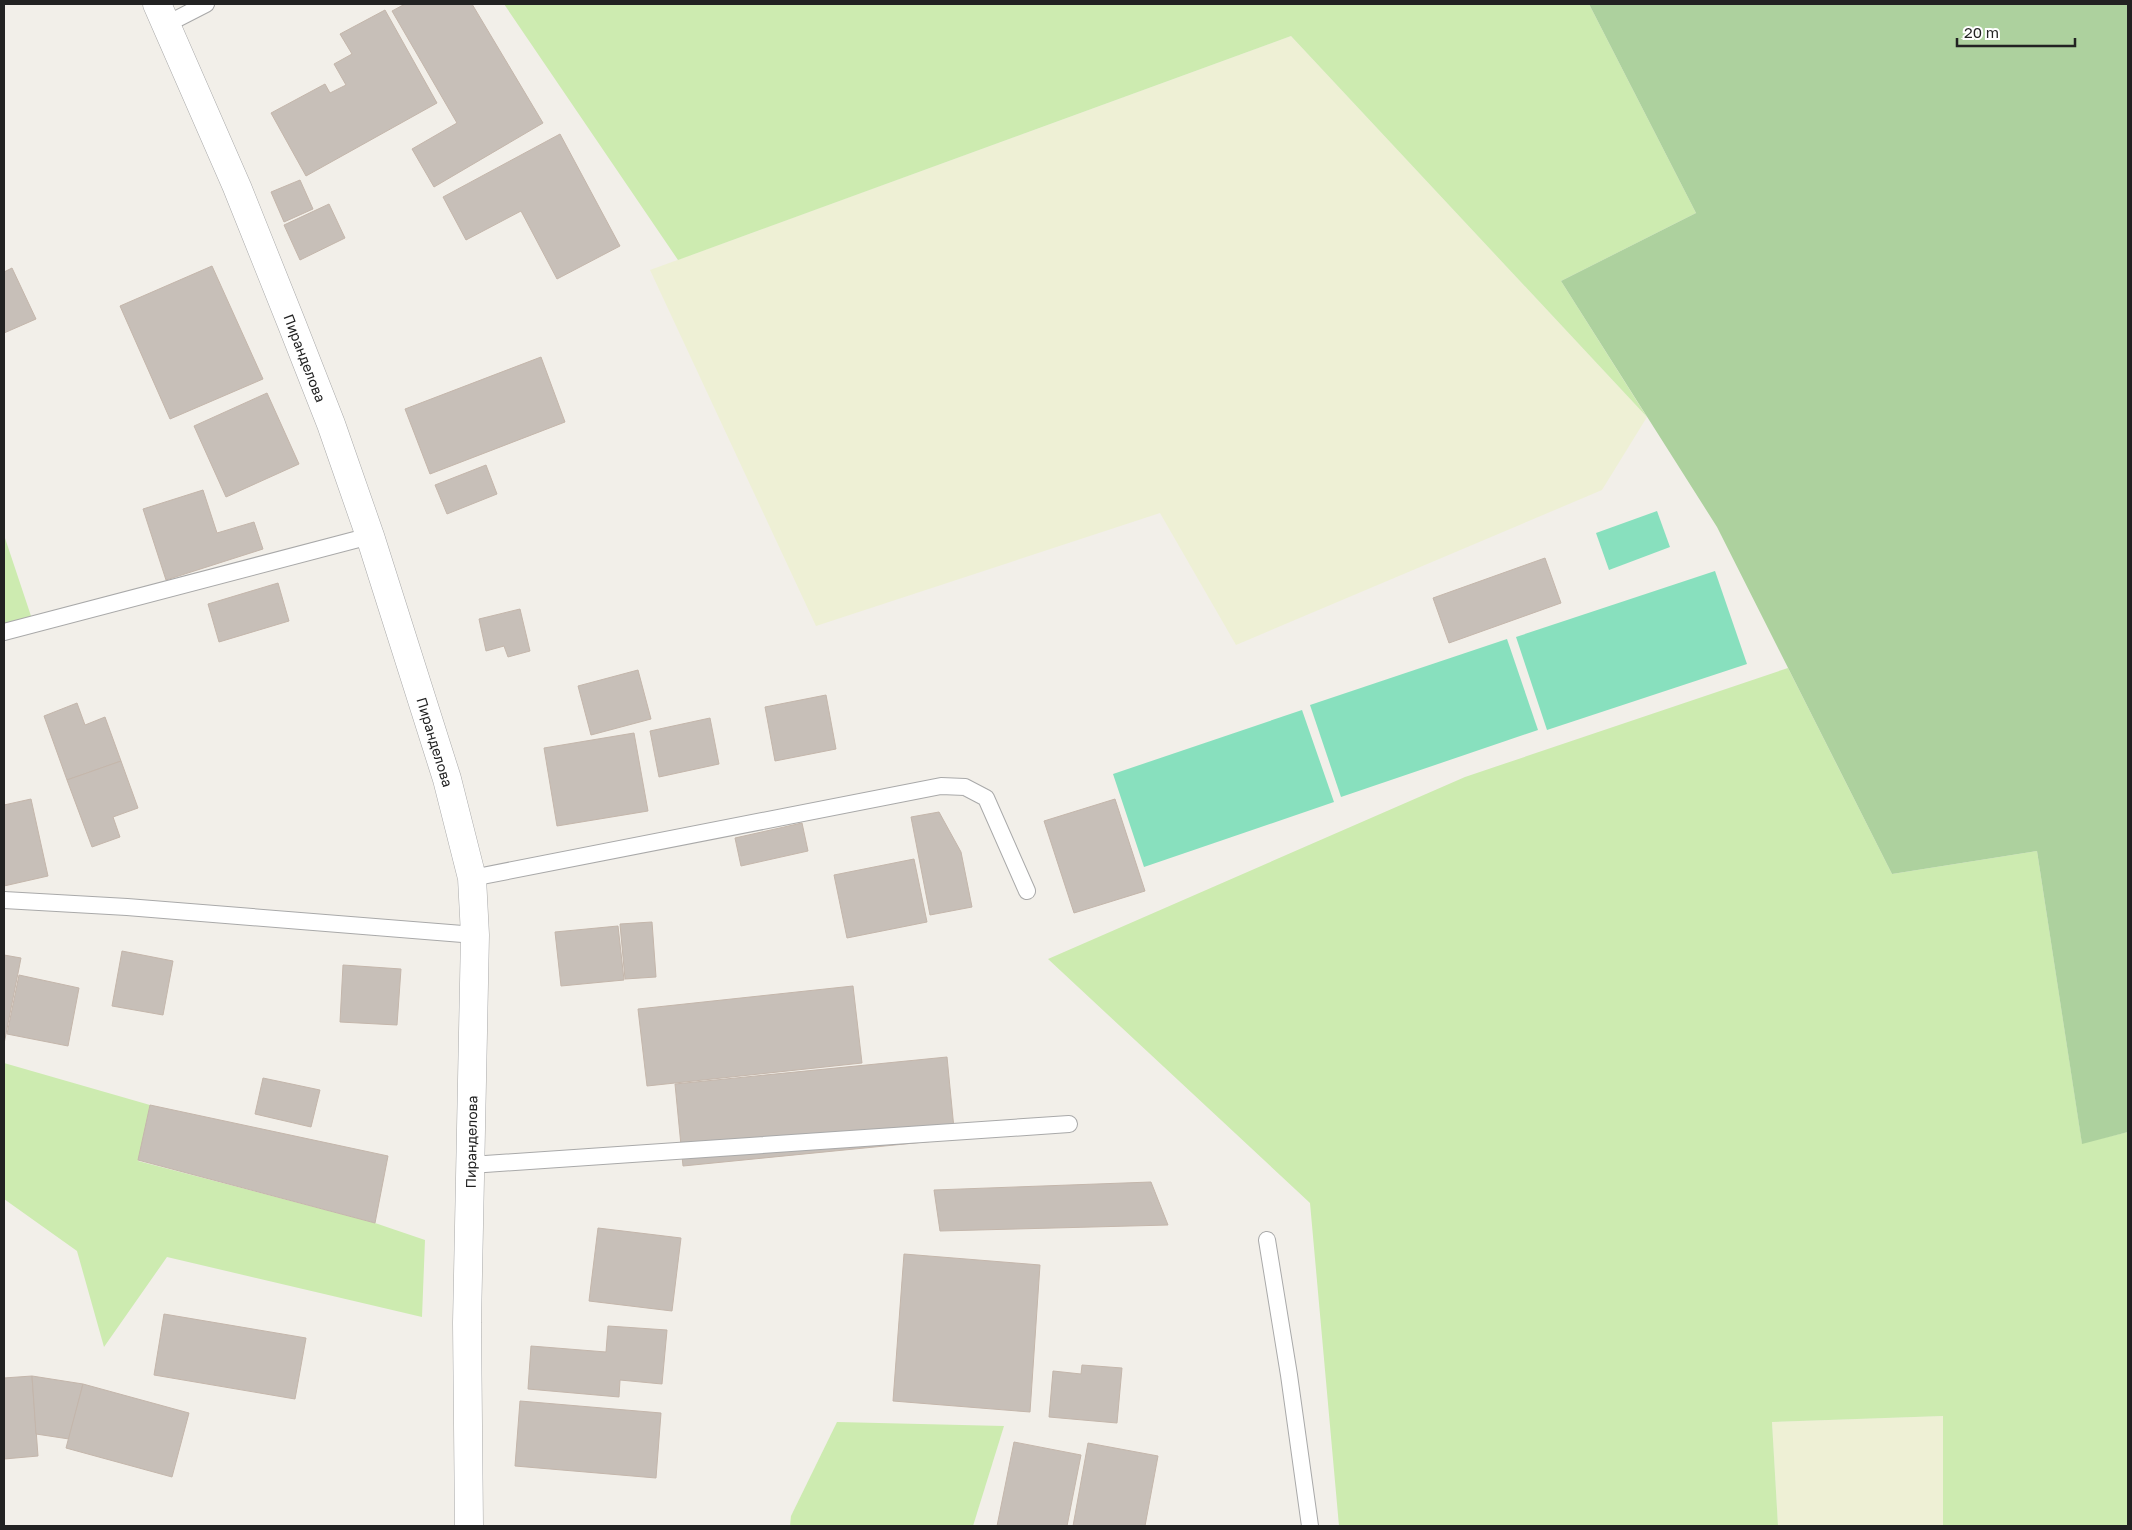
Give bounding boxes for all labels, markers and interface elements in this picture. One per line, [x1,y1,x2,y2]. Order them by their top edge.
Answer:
scale bar [1957,15,2074,47]
text: 20 m [1964,23,1999,41]
street label: Пиранделова [280,312,330,404]
street label: Пиранделова [413,695,457,789]
street label: Пиранделова [462,1095,480,1189]

